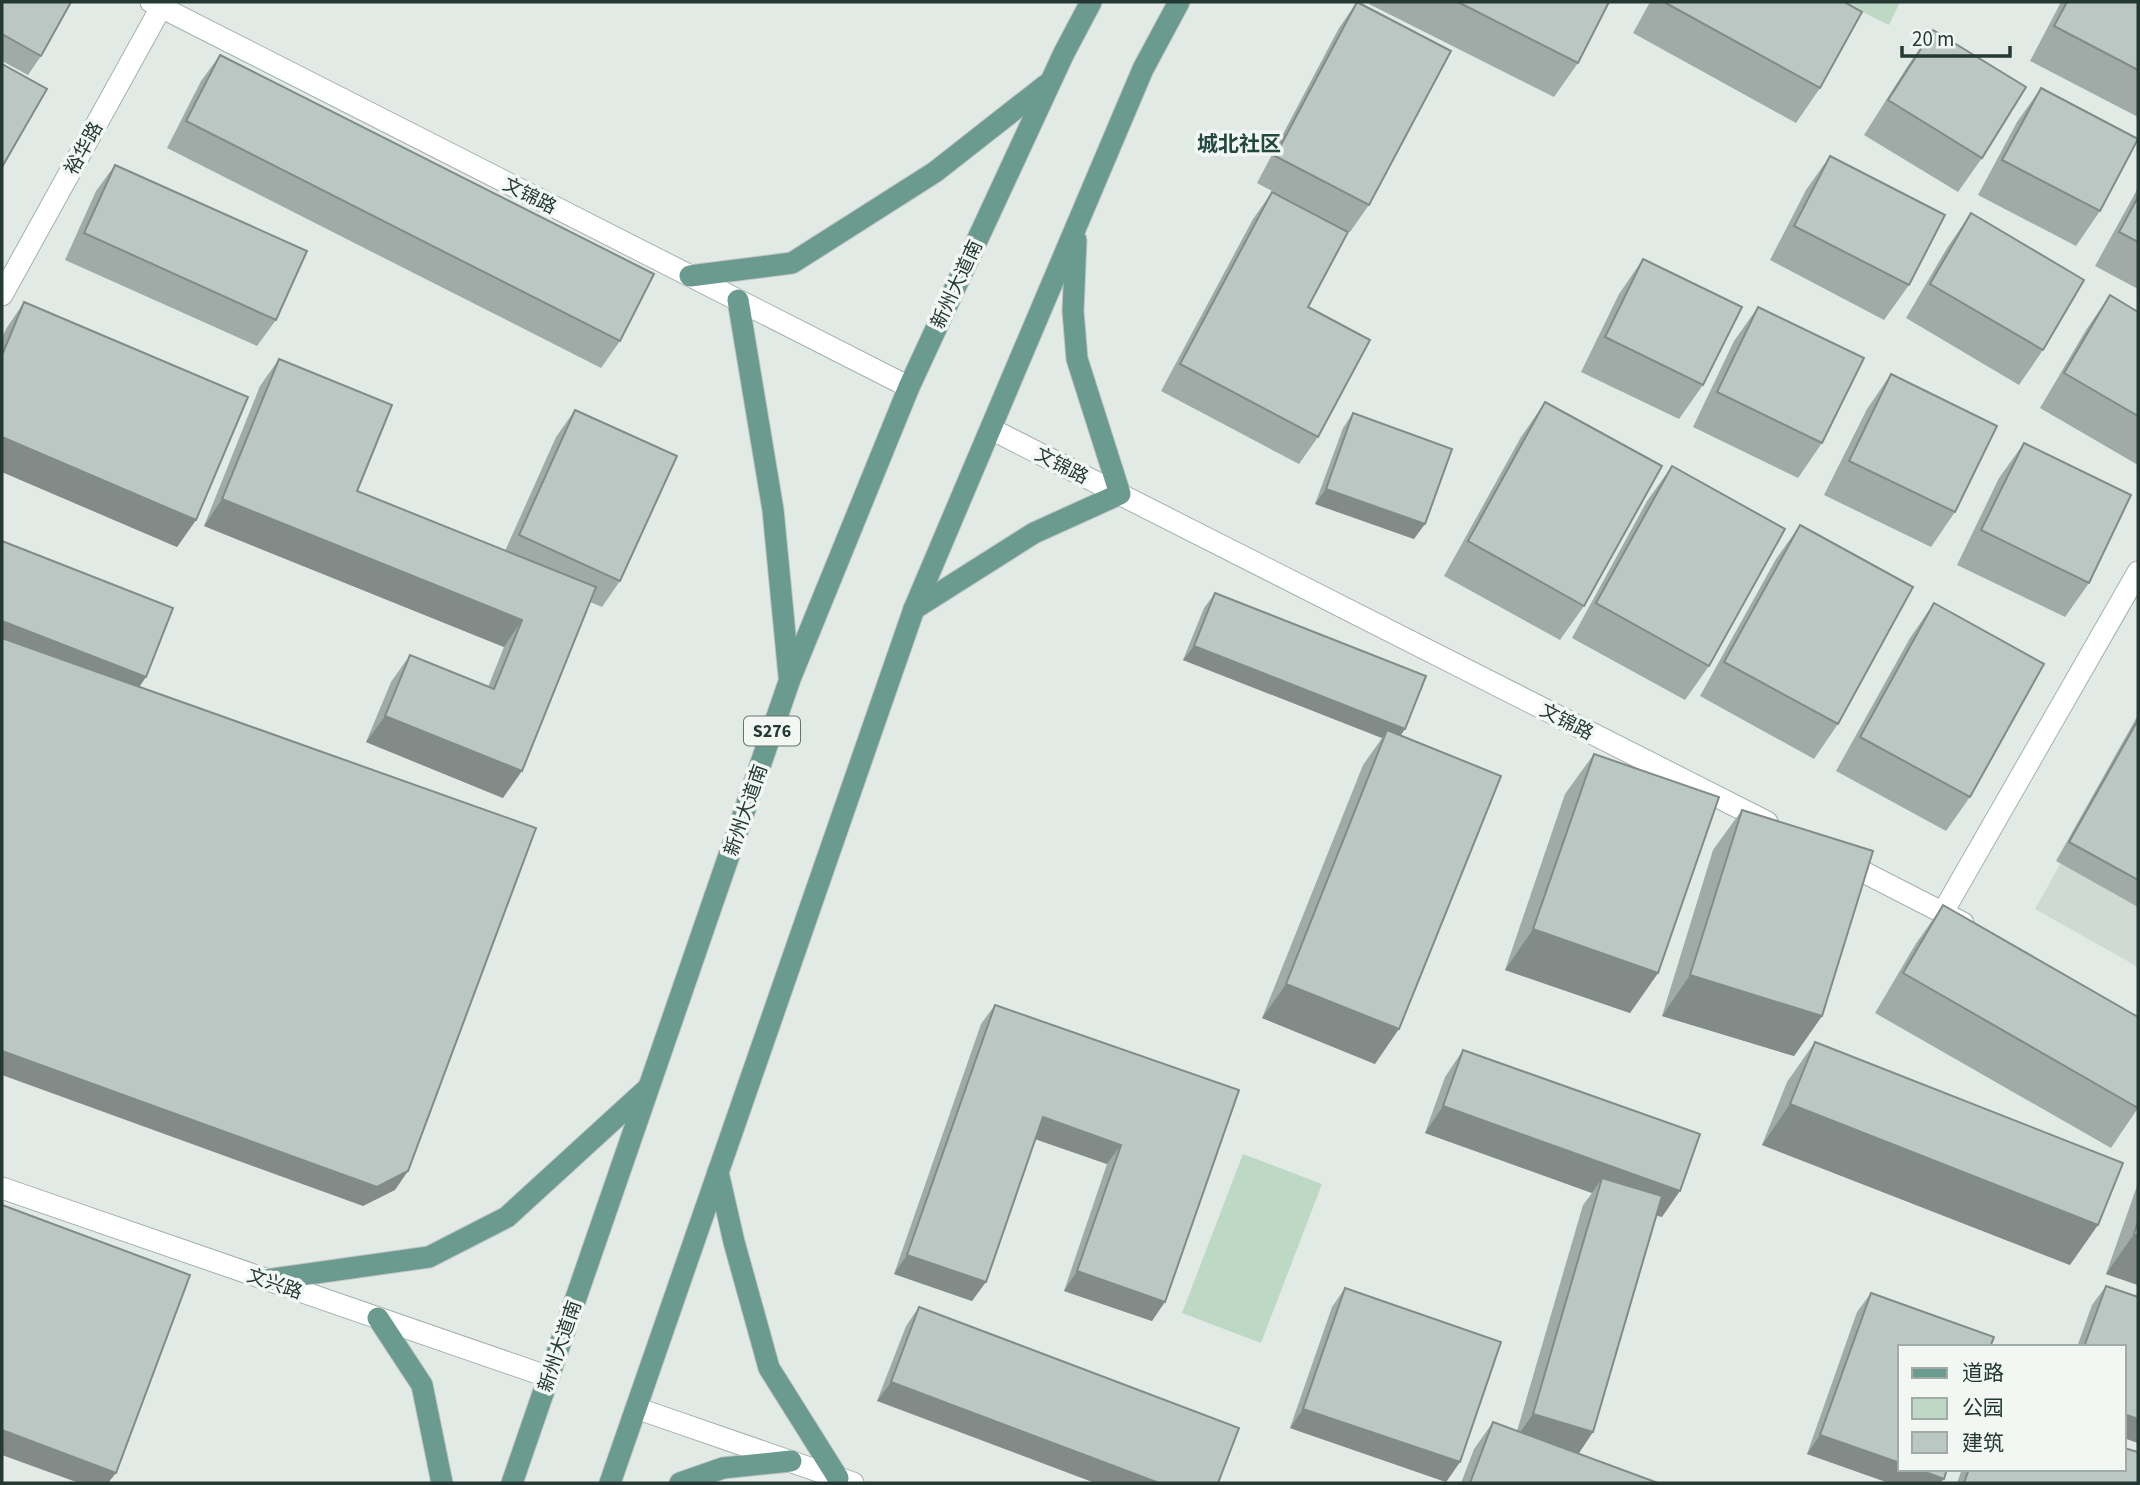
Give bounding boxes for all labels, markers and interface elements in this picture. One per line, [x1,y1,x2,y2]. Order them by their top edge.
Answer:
scale bar [1902,14,2010,58]
text: 20 m [1912,24,1954,54]
street label: 裕华路 [59,117,110,180]
district label: 城北社区 [1197,129,1281,159]
street label: 文锦路 [498,171,561,221]
street label: 新州大道南 [925,236,990,333]
street label: 文锦路 [1030,441,1093,491]
street label: 文锦路 [1535,697,1598,747]
road number: S276 [744,716,800,746]
street label: 新州大道南 [718,761,775,860]
street label: 文兴路 [243,1262,306,1306]
street label: 新州大道南 [532,1297,589,1396]
legend [1898,1345,2126,1471]
text: 道路 [1962,1358,2004,1388]
text: 公园 [1962,1393,2004,1423]
text: 建筑 [1962,1428,2004,1458]

